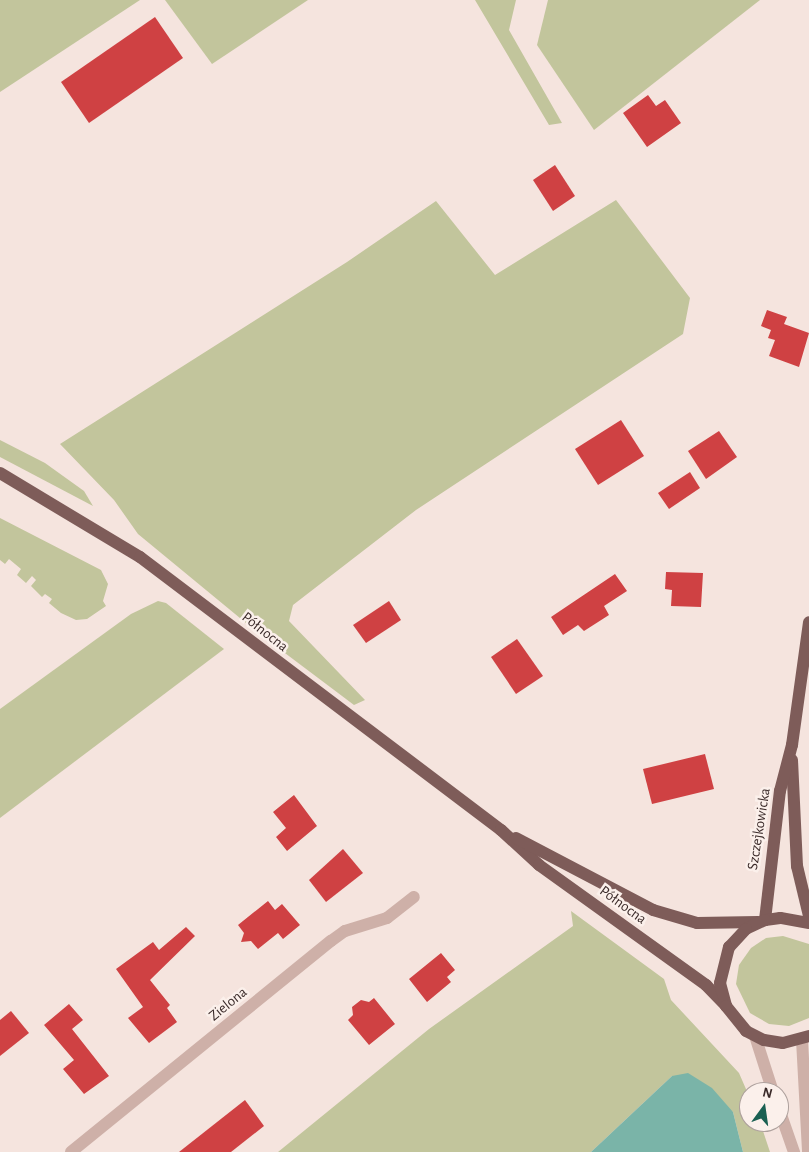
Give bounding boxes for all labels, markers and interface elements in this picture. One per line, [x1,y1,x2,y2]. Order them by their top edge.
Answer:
street label: Północna [238,608,292,656]
street label: Szczejkowicka [744,787,774,871]
street label: Północna [596,882,650,928]
street label: Zielona [205,983,251,1025]
north arrow [739,1082,789,1132]
text: N [761,1085,774,1101]

